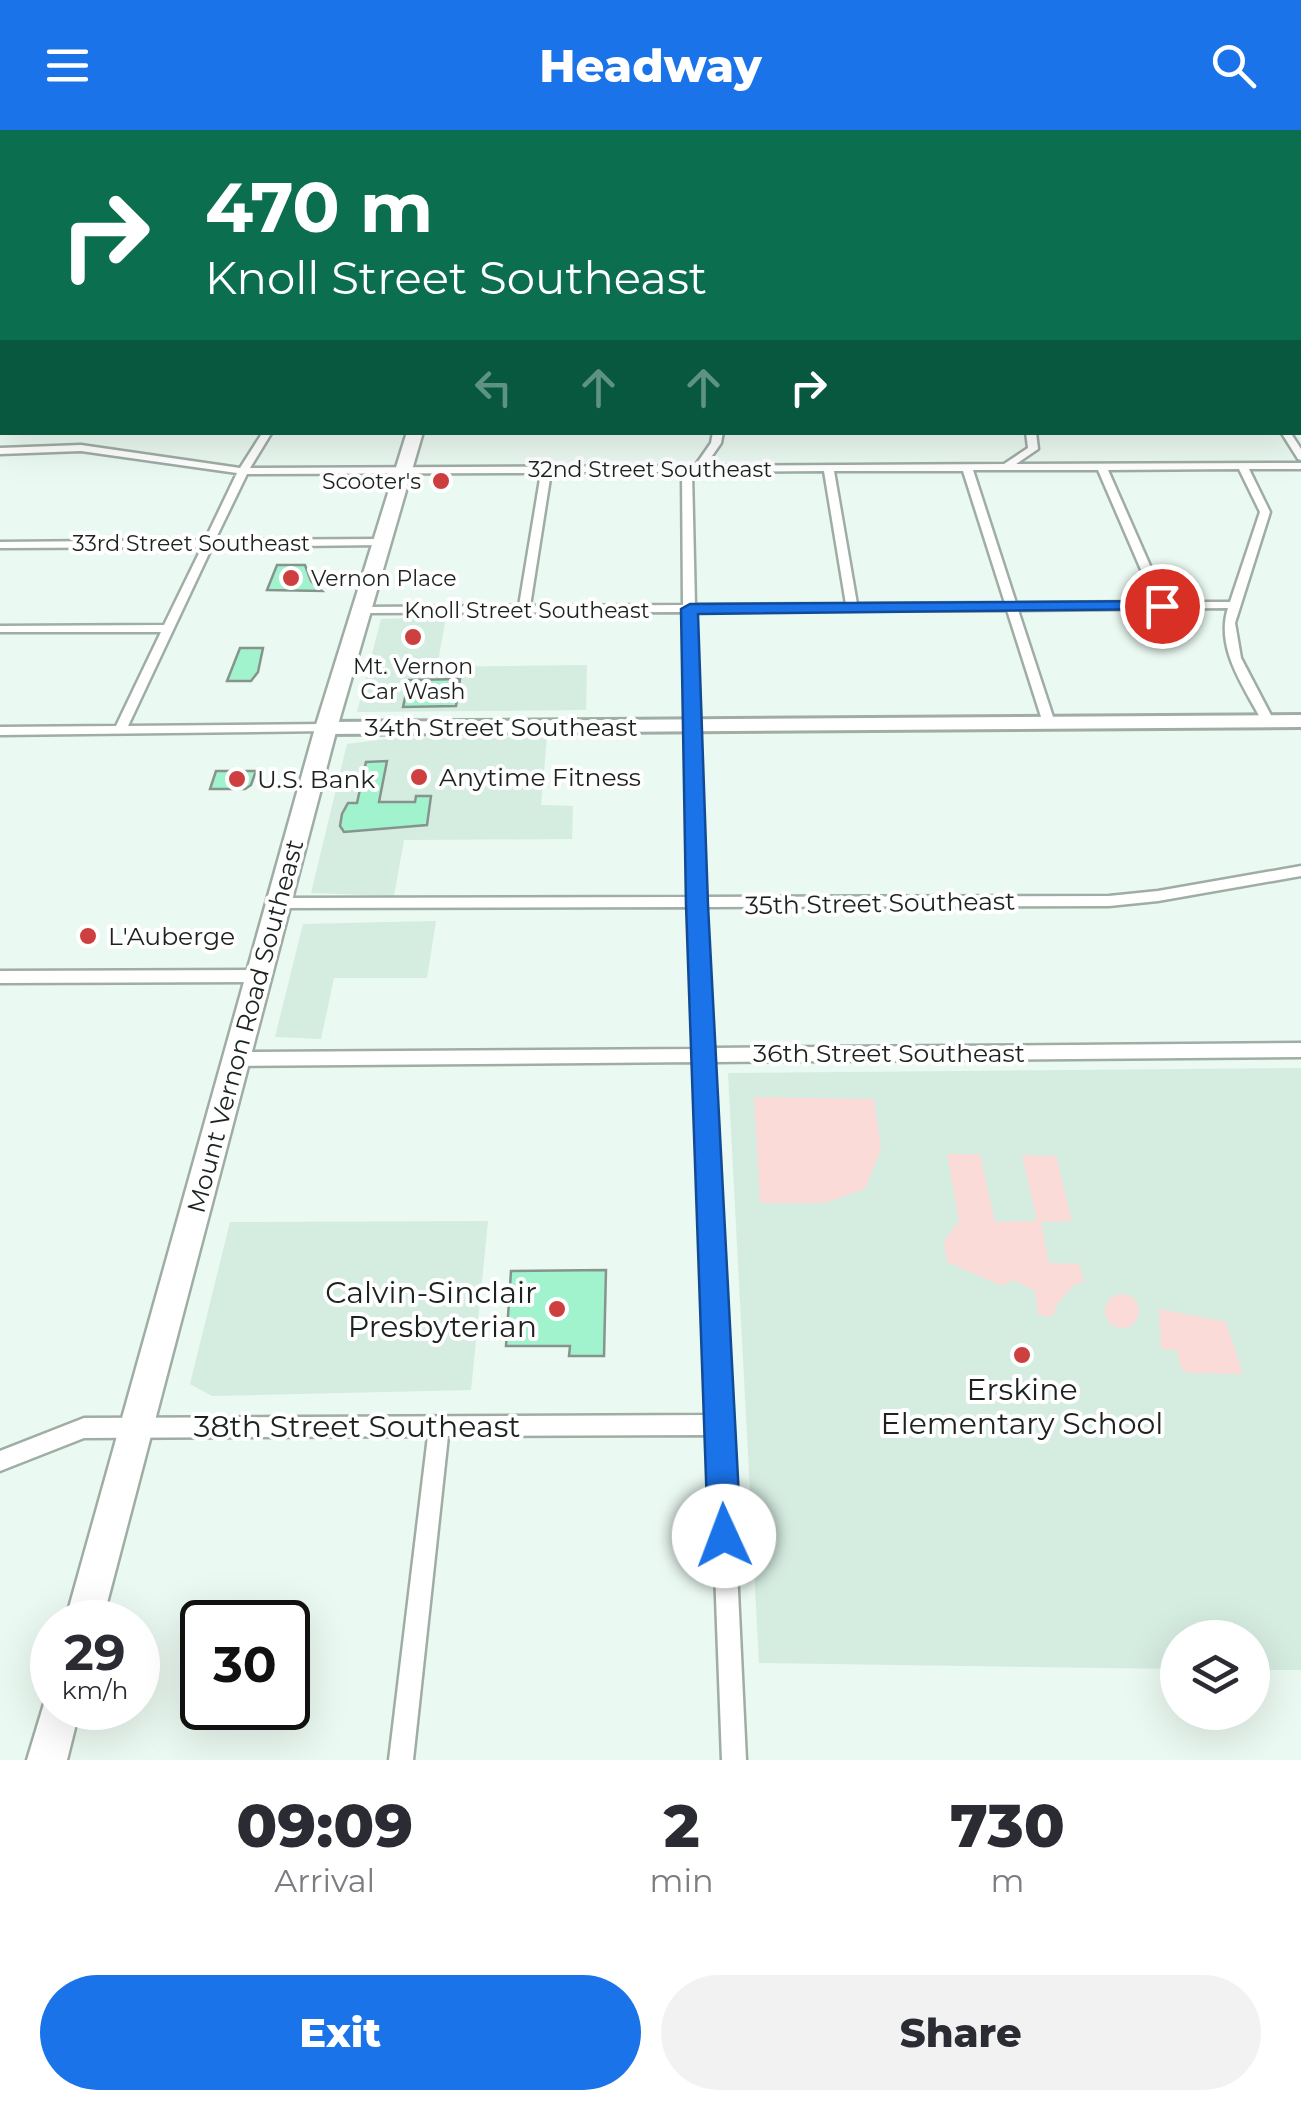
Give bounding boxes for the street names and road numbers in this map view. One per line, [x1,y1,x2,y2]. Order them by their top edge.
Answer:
street label: 32nd Street Southeast [528,456,772,483]
street label: 33rd Street Southeast [72,530,310,557]
street label: Knoll Street Southeast [404,597,650,624]
street label: 34th Street Southeast [364,712,638,742]
street label: Mount Vernon Road Southeast [181,836,309,1216]
street label: 35th Street Southeast [745,886,1015,920]
street label: 36th Street Southeast [753,1038,1025,1068]
street label: 38th Street Southeast [193,1408,521,1445]

